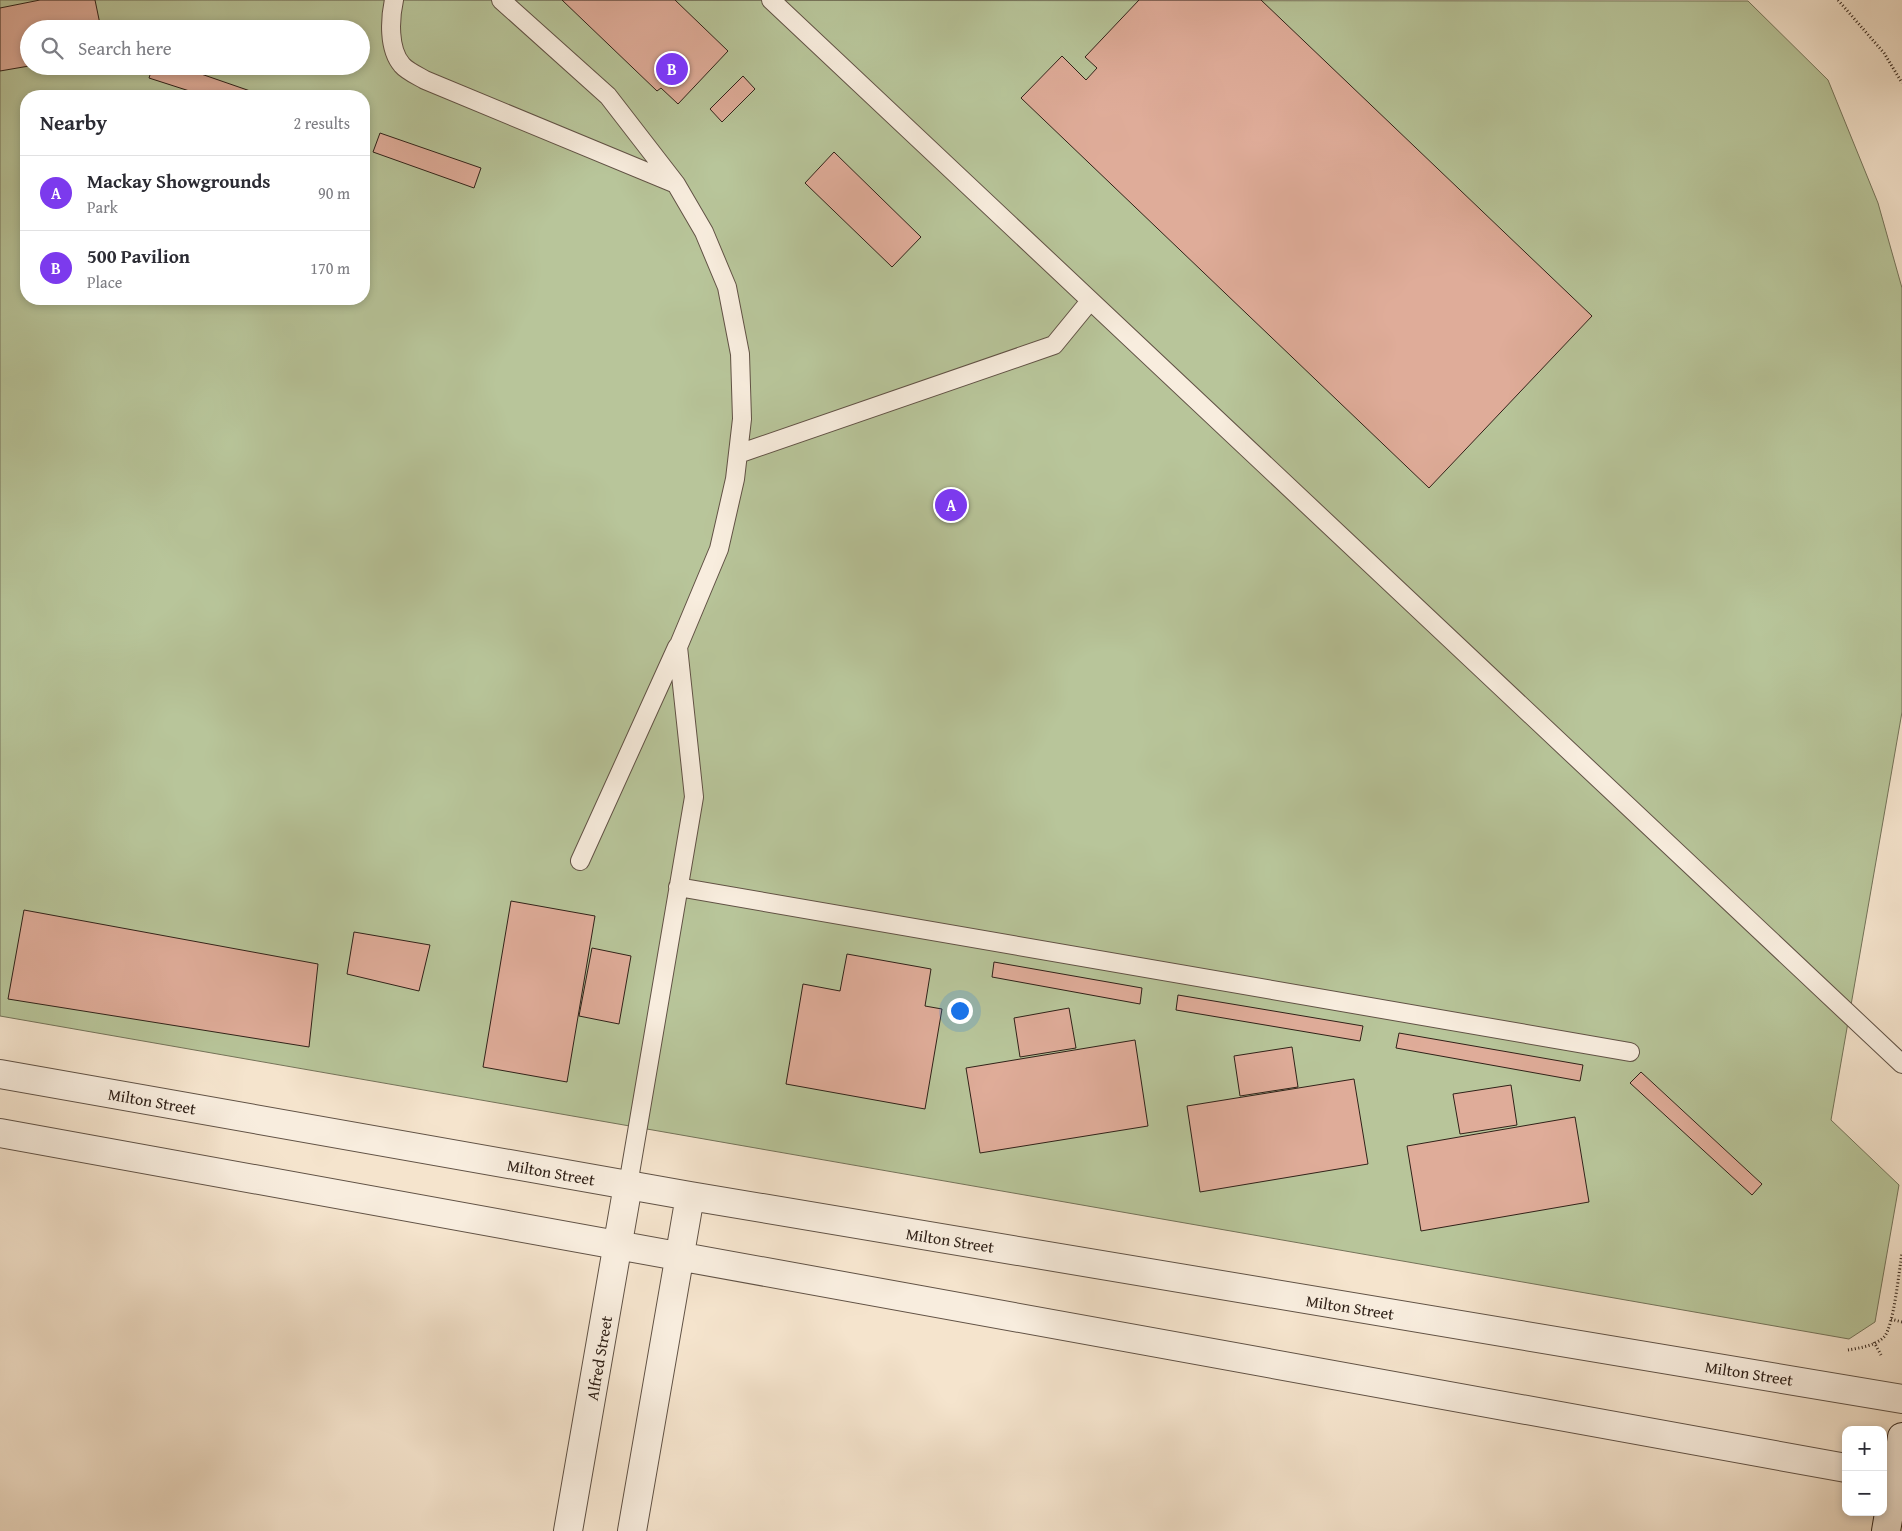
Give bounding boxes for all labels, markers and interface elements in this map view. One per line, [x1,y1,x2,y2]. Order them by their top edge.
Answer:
search box [20,20,370,75]
icon: search [38,34,66,62]
text: Search here [78,34,172,62]
pin: B [656,50,688,88]
text: Nearby [40,107,107,138]
text: 2 results [293,111,350,135]
text: Mackay Showgrounds [87,167,271,195]
text: A [51,181,61,205]
text: 90 m [318,181,350,205]
text: Park [87,195,118,219]
text: 500 Pavilion [87,242,190,270]
text: B [51,256,61,280]
text: 170 m [310,256,350,280]
text: Place [87,270,122,294]
pin: A [935,486,967,524]
your location [947,998,973,1024]
street label: Milton Street [106,1081,198,1121]
street label: Milton Street [505,1152,597,1192]
street label: Milton Street [904,1221,996,1259]
street label: Milton Street [1304,1288,1396,1326]
street label: Alfred Street [580,1313,618,1402]
street label: Milton Street [1703,1354,1795,1392]
map controls [1842,1426,1887,1516]
button: + [1842,1426,1887,1471]
button: − [1842,1471,1887,1516]

